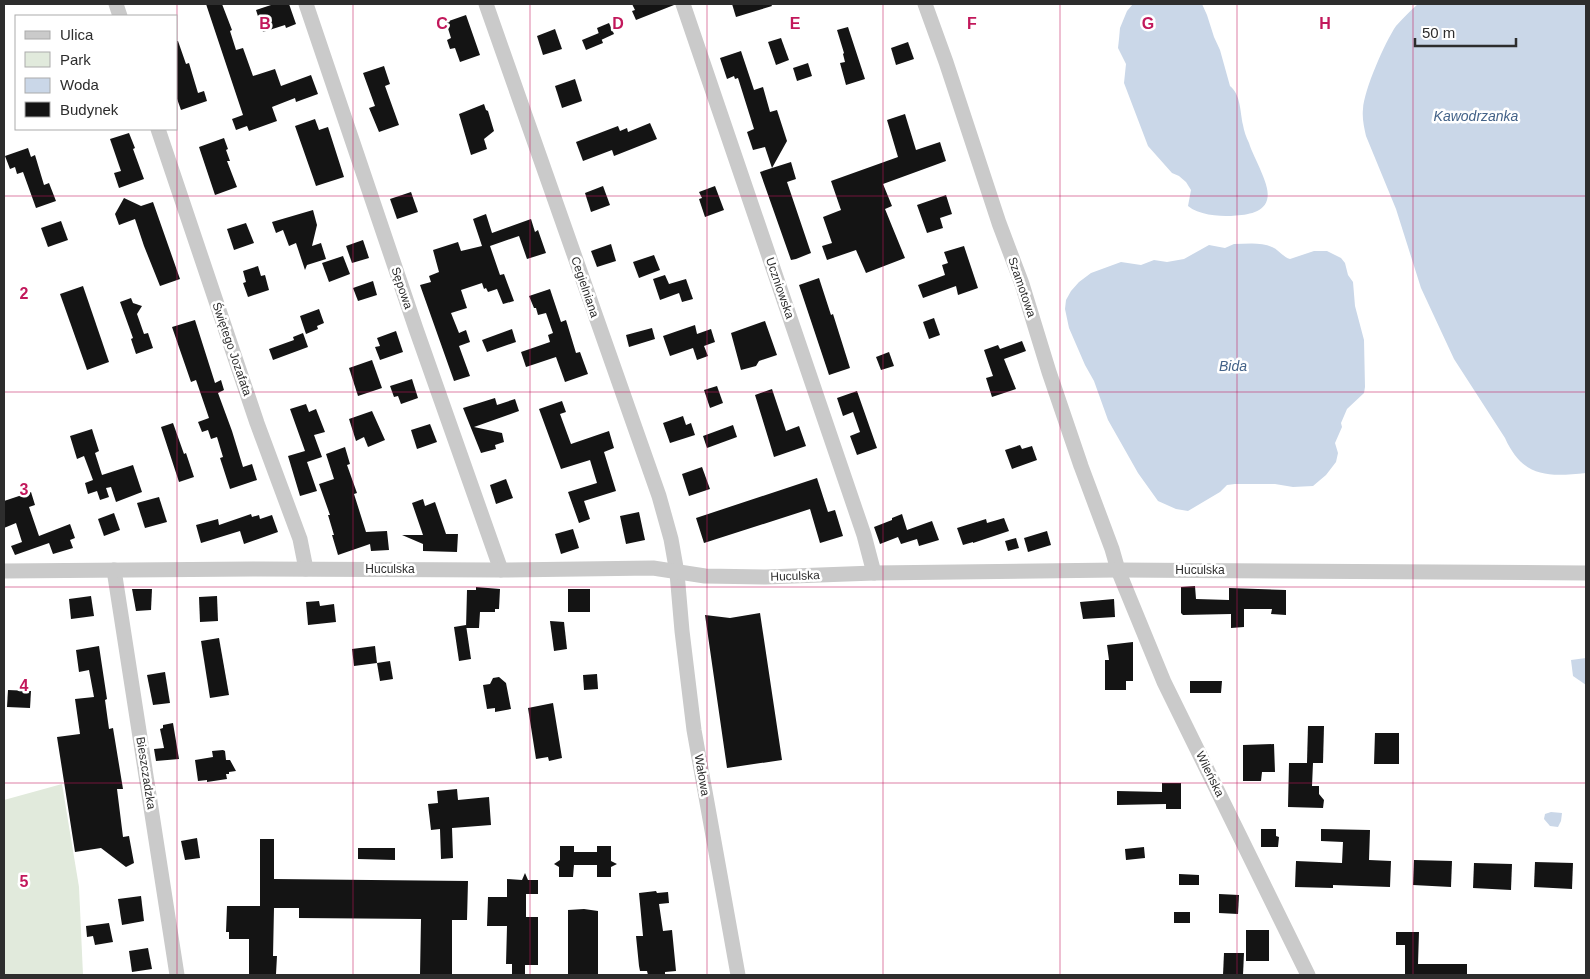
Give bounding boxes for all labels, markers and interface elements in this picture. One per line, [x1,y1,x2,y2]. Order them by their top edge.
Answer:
legend [15,15,178,130]
text: B [259,15,271,32]
text: C [436,15,448,32]
text: D [612,15,624,32]
text: E [790,15,801,32]
text: F [967,15,977,32]
text: G [1142,15,1154,32]
text: H [1319,15,1331,32]
scale bar [1415,15,1516,47]
text: 50 m [1422,24,1455,41]
text: Ulica [60,26,94,43]
text: Park [60,51,91,68]
text: Woda [60,76,100,93]
text: Budynek [60,101,119,118]
water label: Kawodrzanka [1434,108,1519,124]
street label: Cegielniana [568,255,602,320]
street label: Uczniowska [763,255,797,321]
street label: Szamotowa [1005,255,1039,319]
street label: Sępowa [388,265,416,311]
text: 2 [20,285,29,302]
street label: Świętego Jozafata [209,300,256,398]
water label: Bida [1219,358,1247,374]
text: 3 [20,481,29,498]
street label: Huculska [365,562,415,576]
street label: Huculska [1175,563,1225,577]
street label: Huculska [770,568,820,584]
text: 4 [20,677,29,694]
street label: Bieszczadzka [133,736,159,811]
street label: Wileńska [1193,749,1227,799]
street label: Wałowa [691,753,713,797]
text: 5 [20,873,29,890]

